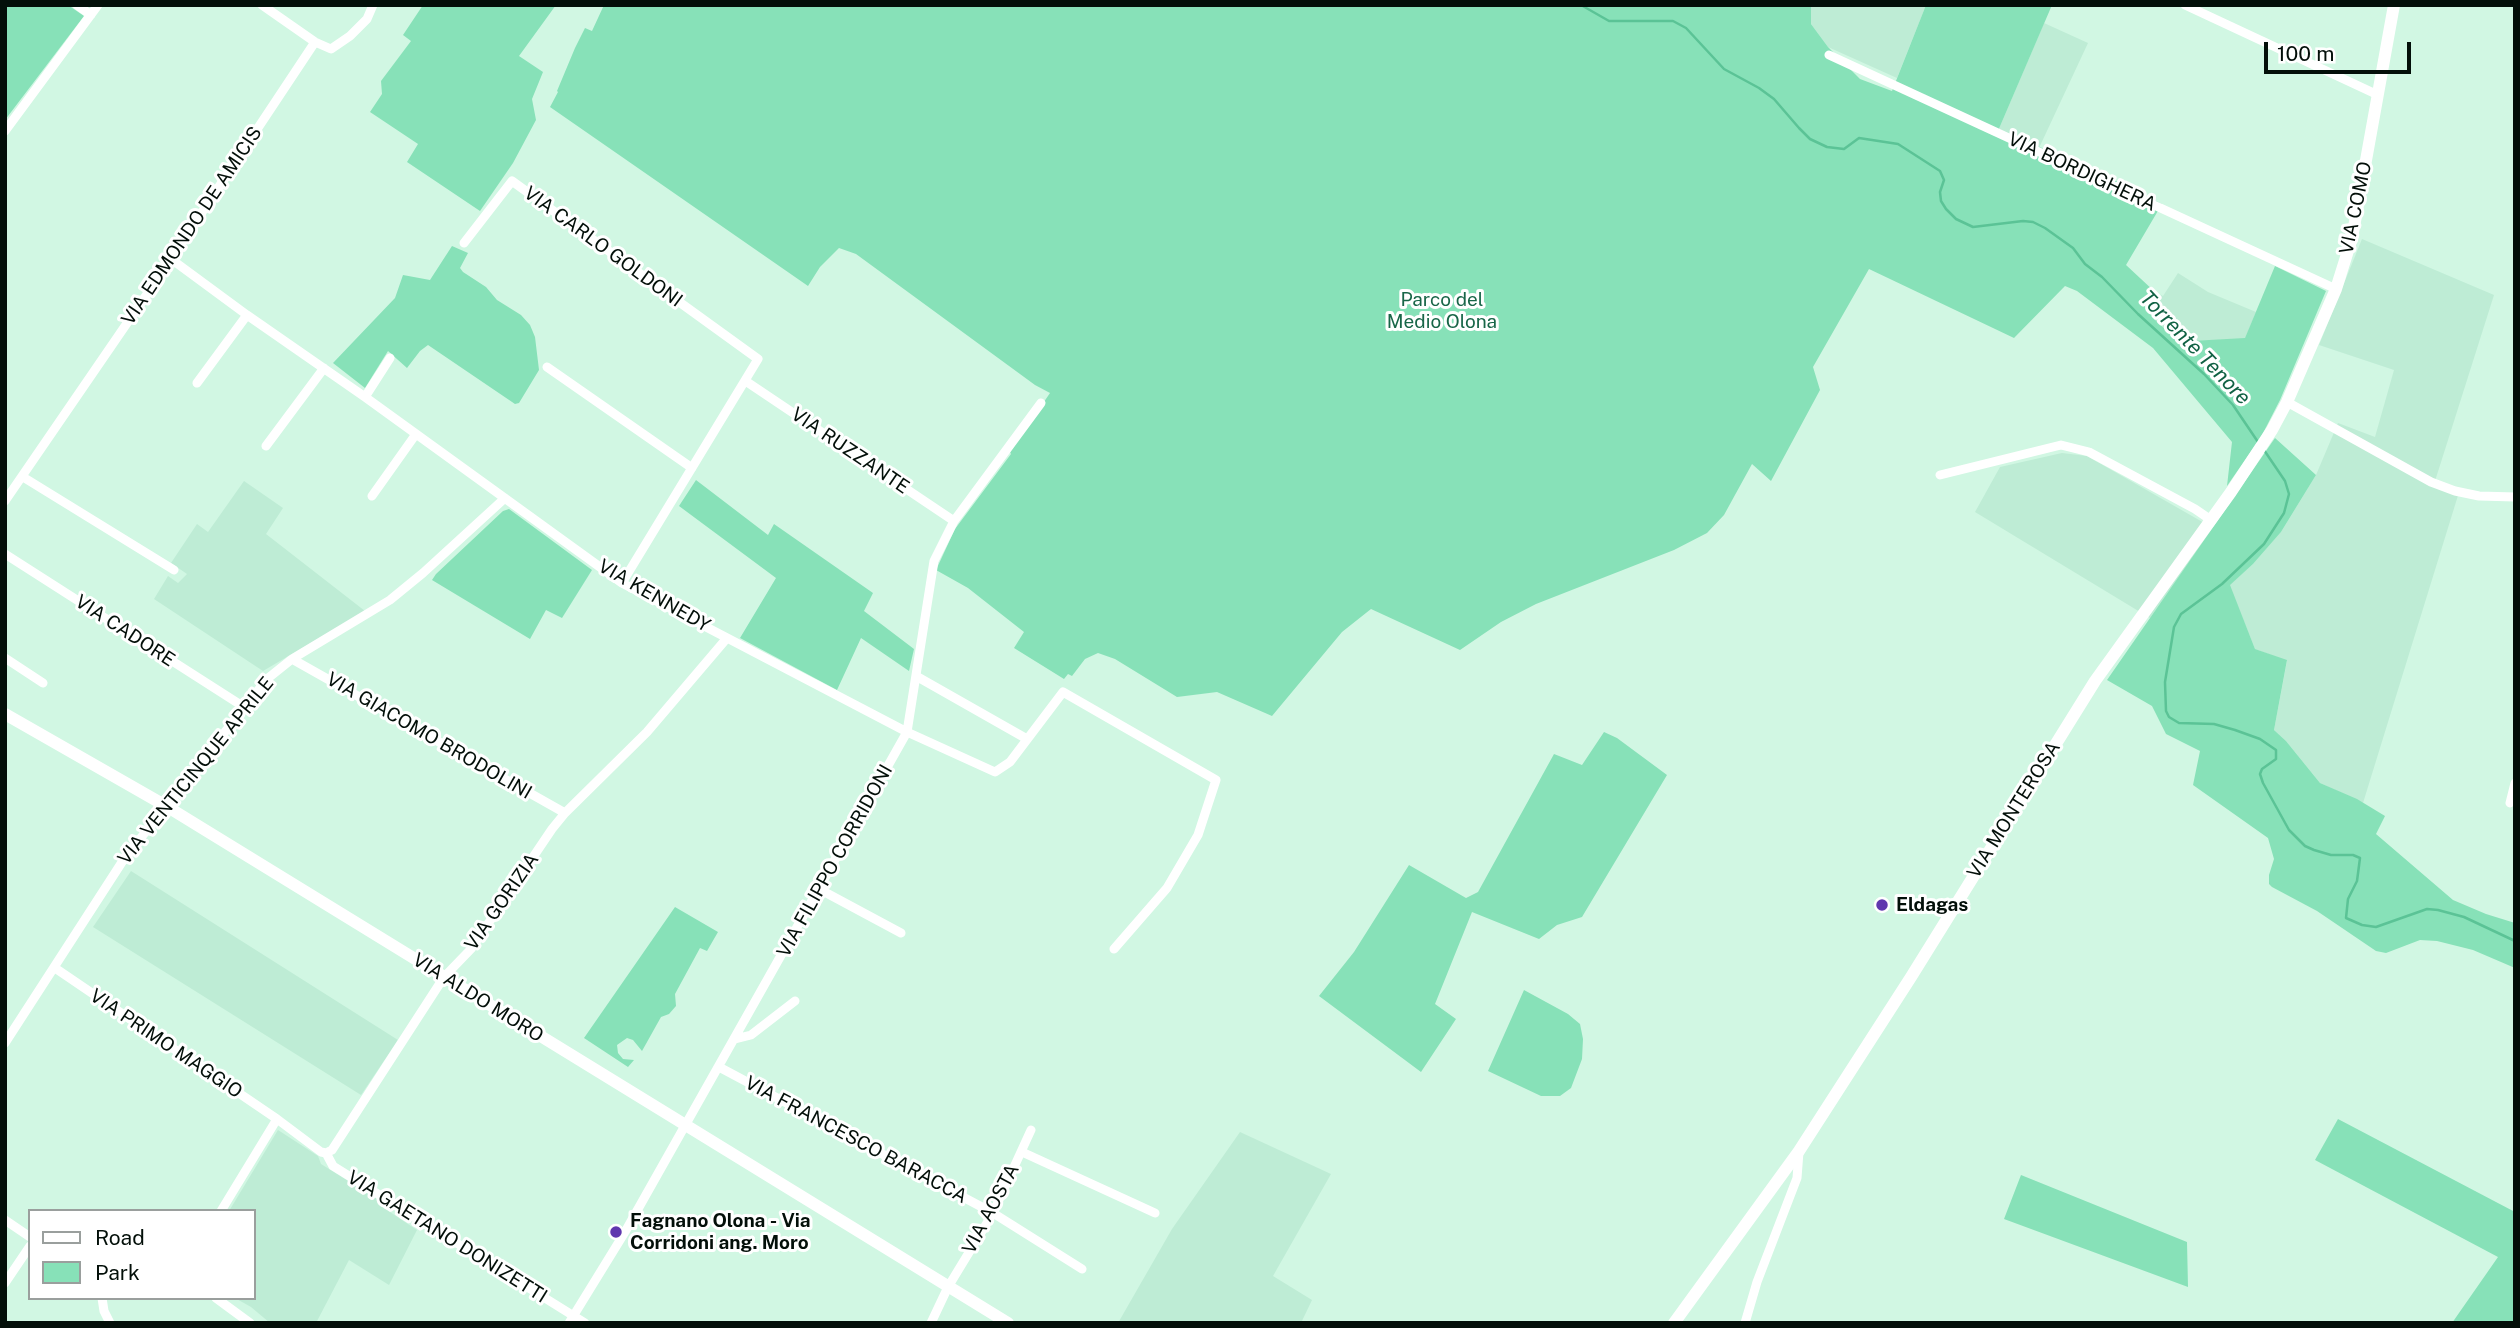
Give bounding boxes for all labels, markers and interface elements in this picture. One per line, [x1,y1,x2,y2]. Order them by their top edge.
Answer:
scale bar [2268,28,2415,72]
text: 100 m [2277,41,2334,66]
street label: VIA EDMONDO DE AMICIS [117,122,267,330]
street label: VIA BORDIGHERA [2004,128,2160,216]
street label: VIA COMO [2335,160,2377,256]
street label: VIA CARLO GOLDONI [519,182,687,312]
water label: Torrente Tenore [2134,286,2256,410]
park label: Parco del Medio Olona [1387,289,1497,333]
street label: VIA RUZZANTE [787,403,913,499]
street label: VIA KENNEDY [594,555,714,637]
street label: VIA CADORE [71,590,179,672]
street label: VIA GIACOMO BRODOLINI [322,668,536,804]
street label: VIA VENTICINQUE APRILE [113,673,279,869]
street label: VIA MONTEROSA [1963,737,2065,883]
street label: VIA FILIPPO CORRIDONI [772,761,898,961]
street label: VIA GORIZIA [460,849,544,955]
place label: Eldagas [1896,894,1968,916]
marker: Eldagas [1874,897,1890,913]
street label: VIA ALDO MORO [408,949,548,1047]
street label: VIA PRIMO MAGGIO [86,985,246,1103]
street label: VIA FRANCESCO BARACCA [741,1072,971,1208]
street label: VIA AOSTA [958,1160,1024,1258]
street label: VIA GAETANO DONIZETTI [343,1166,551,1308]
legend [28,1209,256,1300]
place label: Fagnano Olona - Via Corridoni ang. Moro [630,1210,811,1254]
marker: Fagnano Olona - Via Corridoni ang. Moro [608,1224,624,1240]
text: Road [95,1225,145,1250]
text: Park [95,1260,140,1285]

